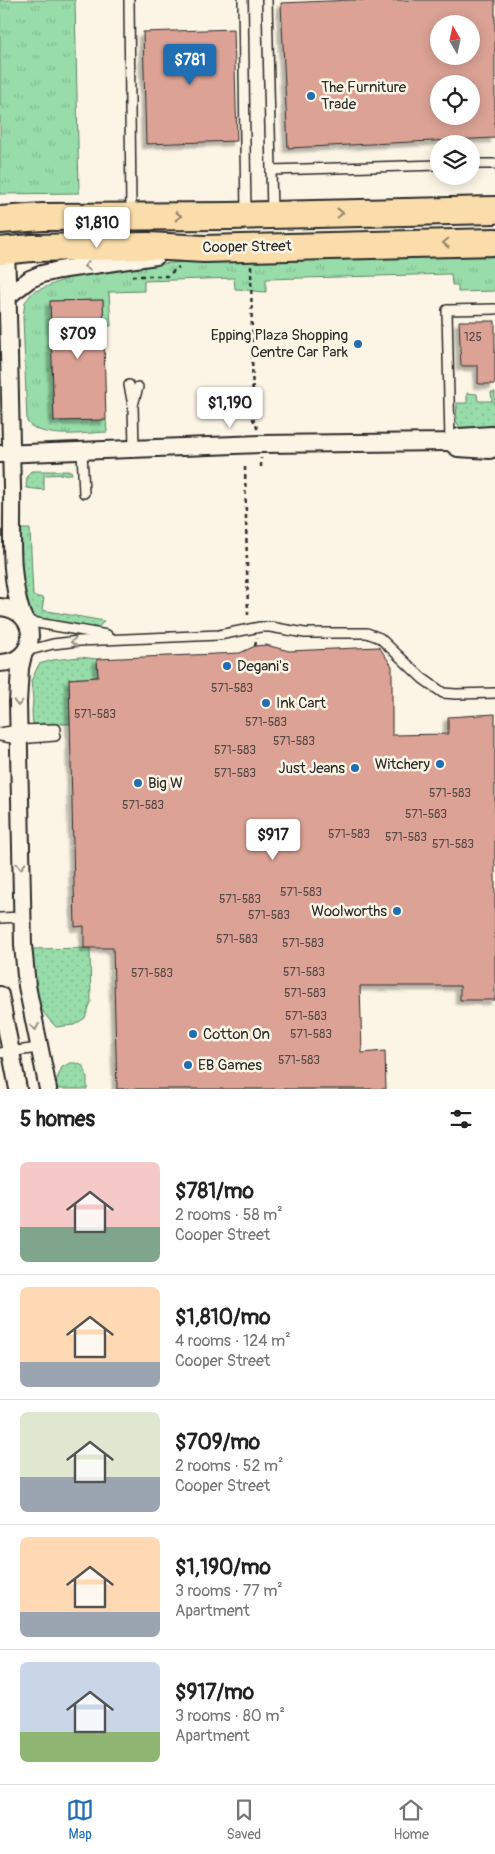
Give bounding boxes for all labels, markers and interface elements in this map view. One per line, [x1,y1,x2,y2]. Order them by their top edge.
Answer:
north arrow [430,15,480,65]
map controls [430,15,480,185]
pin: $781 [160,44,220,86]
text: $781 [174,50,206,70]
button: locate [430,75,480,125]
place label: The Furniture Trade [321,78,407,114]
marker: The Furniture Trade [305,90,317,102]
button: layers [430,135,480,185]
pin: $1,810 [56,206,138,249]
one-way arrow [336,208,344,218]
one-way arrow [174,211,182,221]
text: $1,810 [75,213,119,233]
street label: Cooper Street [202,237,293,257]
one-way arrow [442,238,450,248]
one-way arrow [83,261,91,271]
pin: $709 [48,318,108,360]
text: $709 [60,324,96,344]
place label: Epping Plaza Shopping Centre Car Park [211,326,349,362]
house number: 125 [464,330,482,345]
marker: Epping Plaza Shopping Centre Car Park [352,338,364,350]
pin: $1,190 [189,386,271,429]
text: $1,190 [208,393,252,413]
one-way arrow [69,636,78,646]
place label: Degani's [237,657,289,676]
marker: Degani's [221,660,233,672]
house number: 571-583 [211,681,253,696]
place label: Ink Cart [276,694,327,713]
marker: Ink Cart [260,697,272,709]
one-way arrow [13,700,23,707]
house number: 571-583 [74,707,116,722]
house number: 571-583 [245,715,287,730]
house number: 571-583 [273,734,315,749]
house number: 571-583 [214,743,256,758]
place label: Witchery [375,755,431,774]
marker: Witchery [434,758,446,770]
place label: Just Jeans [278,759,345,778]
marker: Just Jeans [349,762,361,774]
house number: 571-583 [214,766,256,781]
place label: Big W [148,774,183,793]
marker: Big W [132,777,144,789]
house number: 571-583 [429,786,471,801]
house number: 571-583 [122,798,164,813]
house number: 571-583 [405,807,447,822]
pin: $917 [243,818,303,861]
text: $917 [257,825,289,845]
house number: 571-583 [328,827,370,842]
house number: 571-583 [385,830,427,845]
house number: 571-583 [432,837,474,852]
one-way arrow [16,862,26,870]
house number: 571-583 [280,885,322,900]
house number: 571-583 [219,892,261,907]
place label: Woolworths [311,902,387,921]
marker: Woolworths [391,905,403,917]
house number: 571-583 [248,908,290,923]
house number: 571-583 [216,932,258,947]
house number: 571-583 [282,936,324,951]
house number: 571-583 [283,965,325,980]
house number: 571-583 [131,966,173,981]
house number: 571-583 [284,986,326,1001]
house number: 571-583 [285,1009,327,1024]
one-way arrow [30,1023,40,1031]
place label: Cotton On [203,1025,270,1044]
house number: 571-583 [290,1027,332,1042]
marker: Cotton On [187,1028,199,1040]
house number: 571-583 [278,1053,320,1068]
place label: EB Games [198,1056,262,1075]
marker: EB Games [182,1059,194,1071]
icon: filters [447,1105,475,1133]
text: 5 homes [20,1106,95,1133]
text: $781/mo [175,1178,254,1205]
icon: home [60,1182,120,1242]
text: 2 rooms · 58 m² [175,1205,283,1225]
text: Cooper Street [175,1225,270,1245]
text: $1,810/mo [175,1304,271,1331]
icon: home [60,1307,120,1367]
text: 4 rooms · 124 m² [175,1331,291,1351]
text: Cooper Street [175,1351,270,1371]
text: $709/mo [175,1429,260,1456]
icon: home [60,1432,120,1492]
text: 2 rooms · 52 m² [175,1456,284,1476]
text: Cooper Street [175,1476,270,1496]
text: $1,190/mo [175,1554,271,1581]
icon: home [60,1557,120,1617]
text: 3 rooms · 77 m² [175,1581,283,1601]
text: Apartment [175,1601,250,1621]
text: $917/mo [175,1679,254,1706]
icon: home [60,1682,120,1742]
text: 3 rooms · 80 m² [175,1706,285,1726]
text: Apartment [175,1726,250,1746]
tab: Map [66,1796,94,1843]
tab: Saved [226,1796,261,1843]
tab: Home [394,1796,429,1843]

